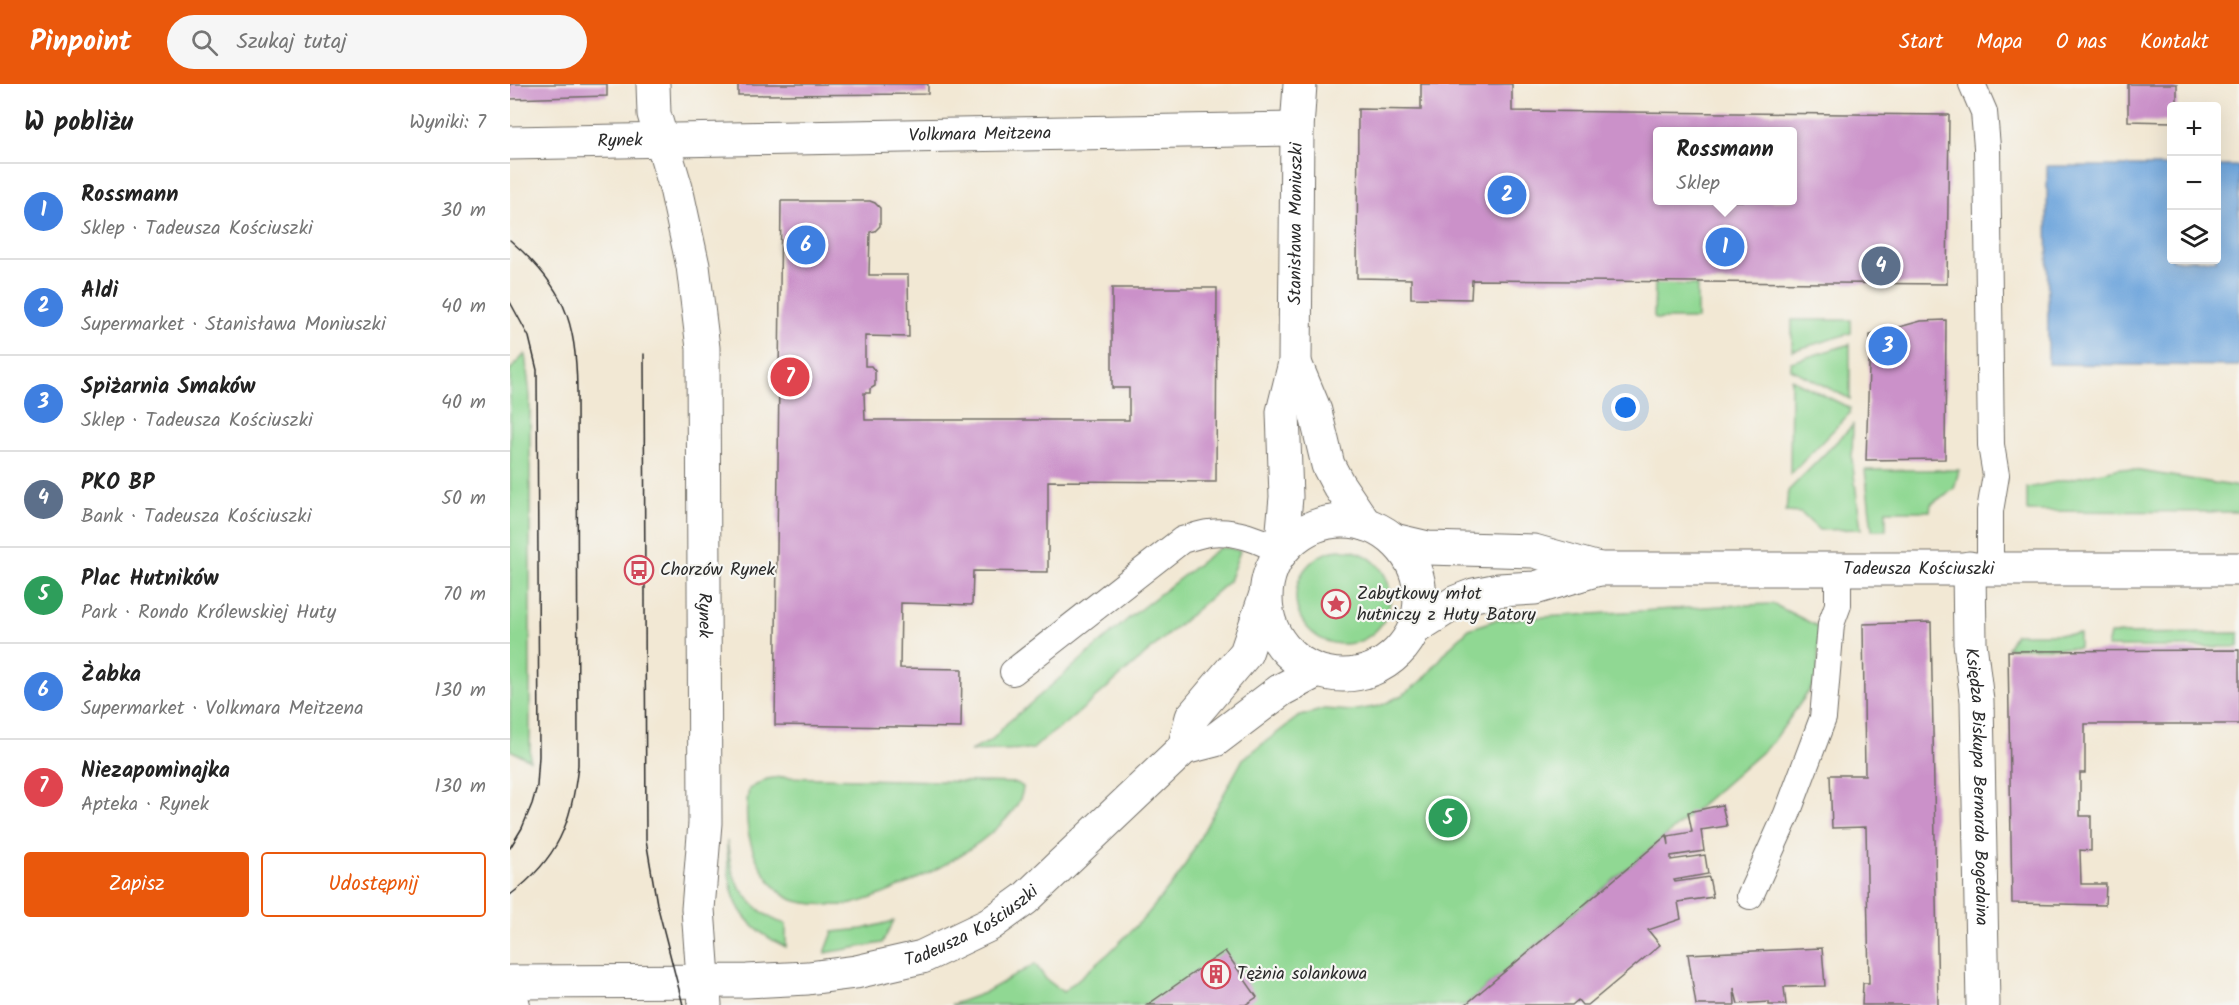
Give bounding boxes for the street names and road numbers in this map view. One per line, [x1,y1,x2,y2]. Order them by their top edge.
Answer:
street label: Volkmara Meitzena [908,119,1052,150]
street label: Rynek [597,126,643,156]
street label: Stanisława Moniuszki [1281,142,1311,305]
street label: Tadeusza Kościuszki [1843,555,1995,584]
street label: Rynek [690,593,719,639]
street label: Księdza Biskupa Bernarda Bogedaina [1956,646,1996,926]
street label: Tadeusza Kościuszki [902,878,1046,975]

